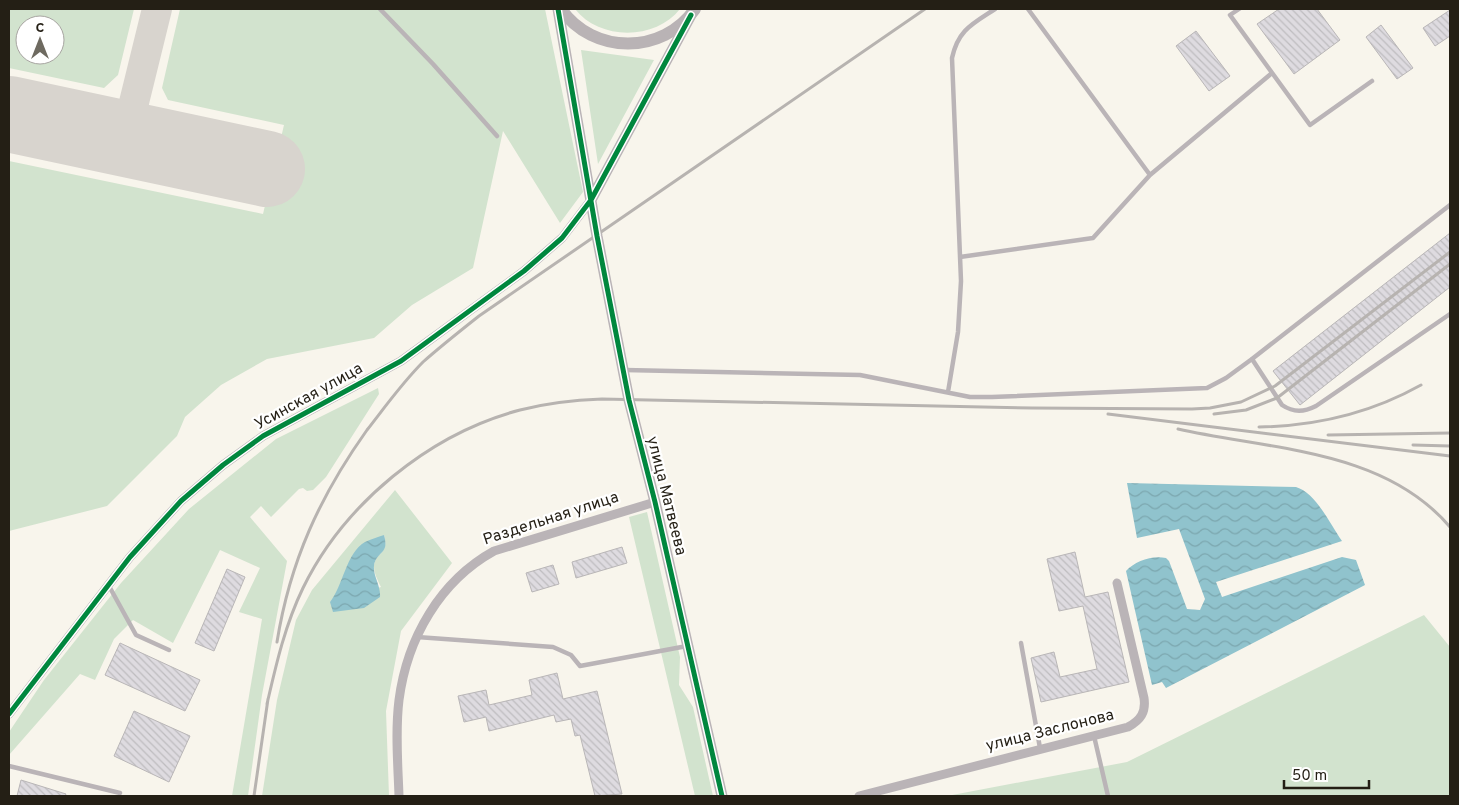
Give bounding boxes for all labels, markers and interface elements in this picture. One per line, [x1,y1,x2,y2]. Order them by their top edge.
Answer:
north arrow [15,15,65,65]
text: С [36,20,45,37]
street label: Усинская улица [251,359,367,435]
street label: улица Матвеева [642,434,690,558]
street label: Раздельная улица [481,488,621,550]
street label: улица Заслонова [984,705,1116,757]
scale bar [1284,758,1369,790]
text: 50 m [1292,767,1327,786]

